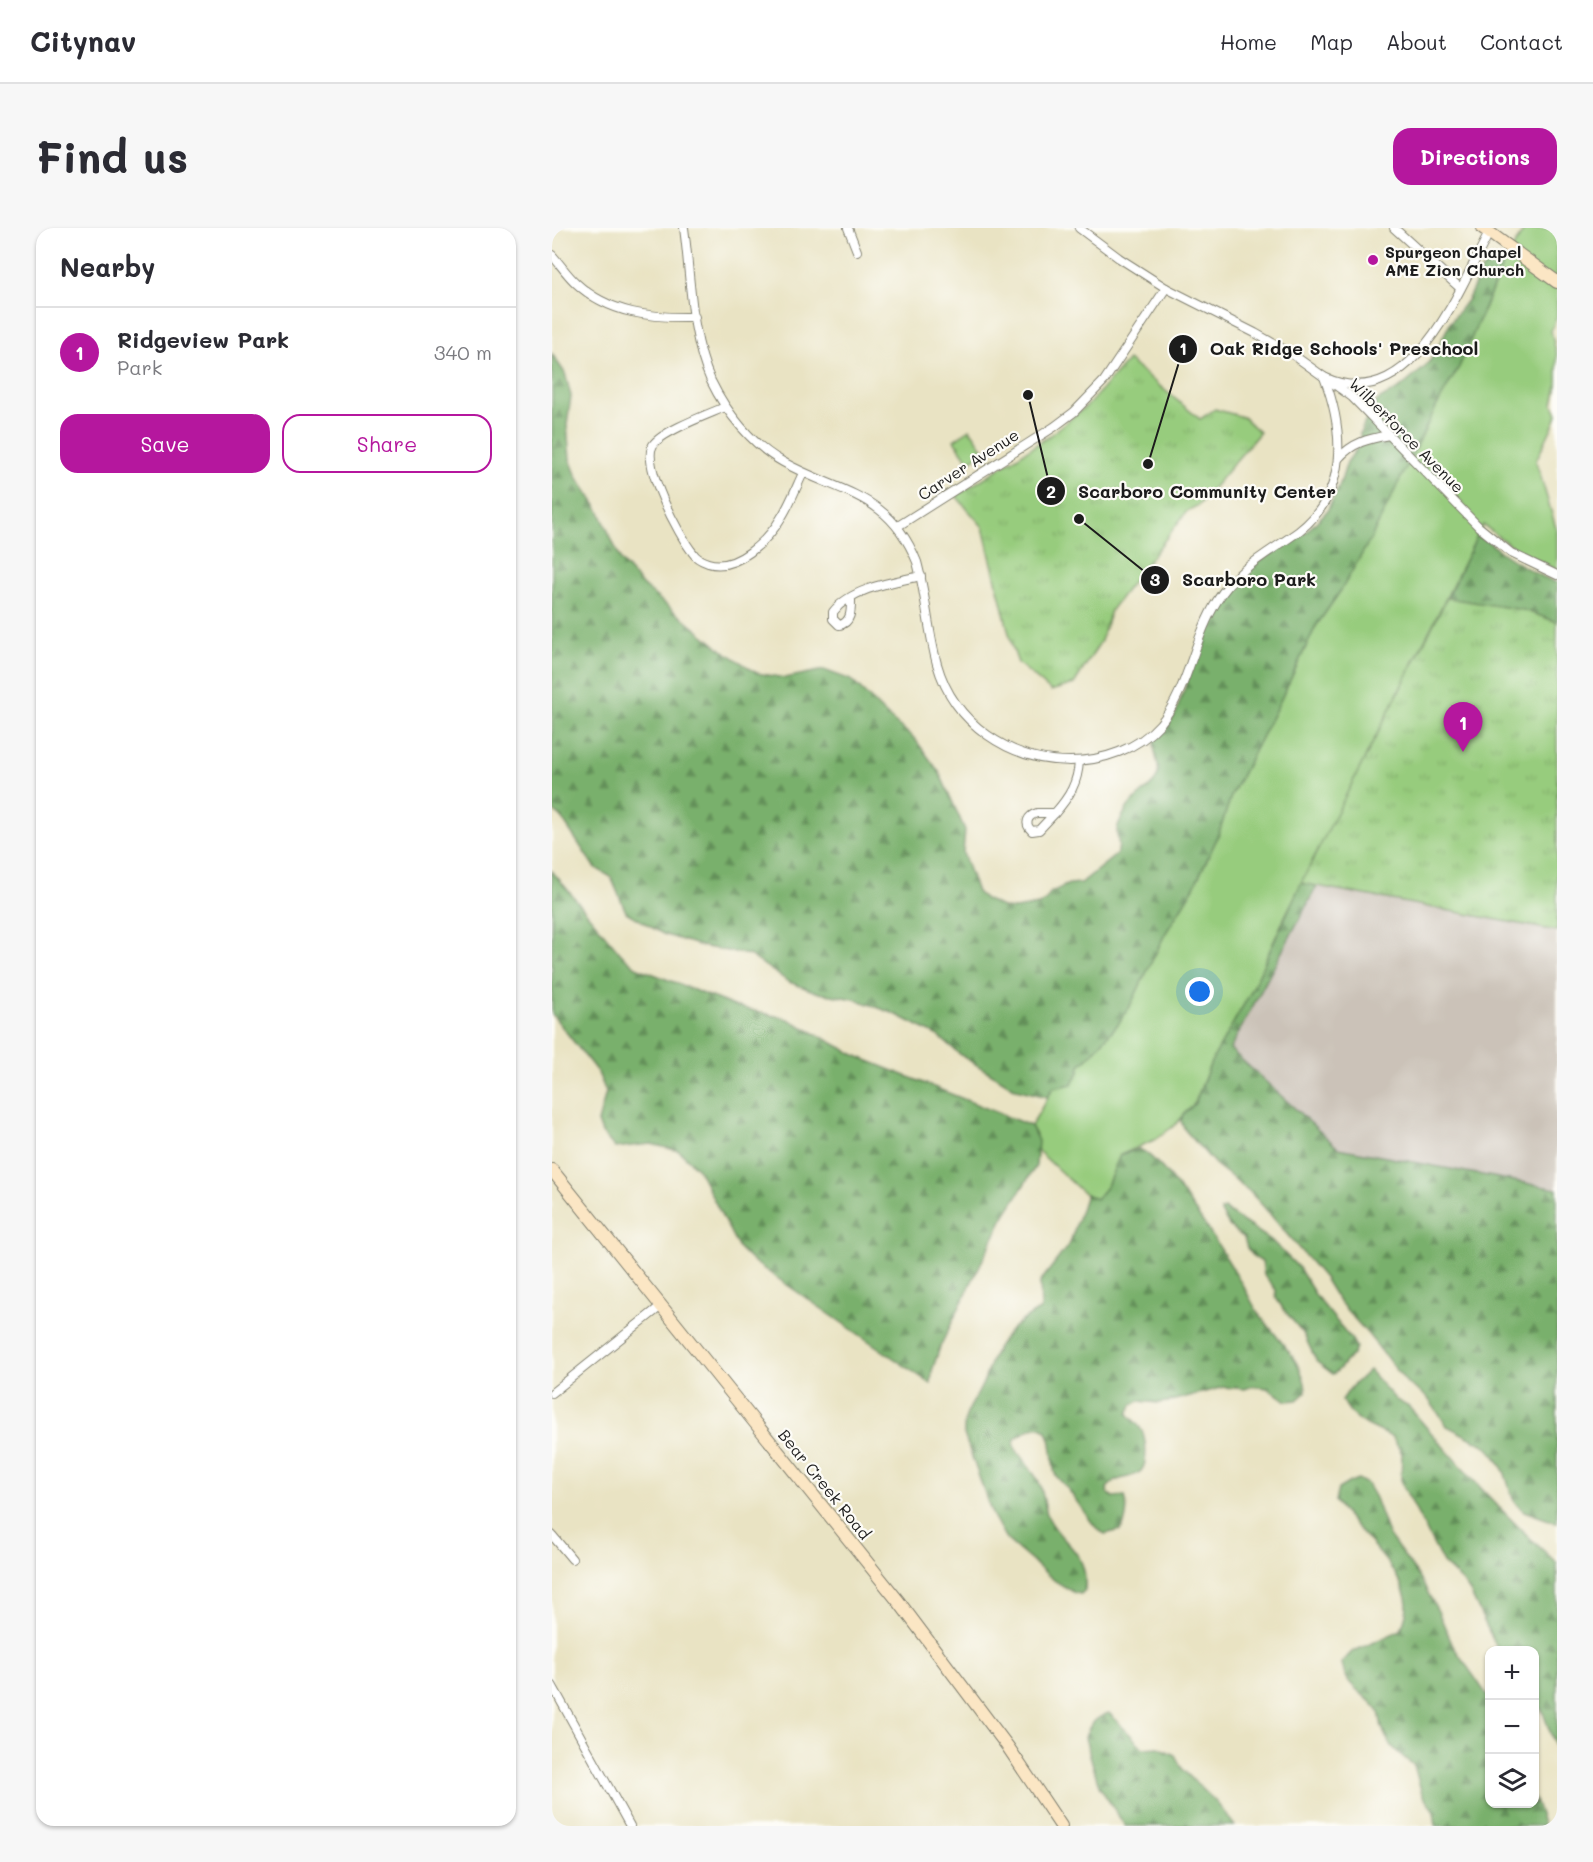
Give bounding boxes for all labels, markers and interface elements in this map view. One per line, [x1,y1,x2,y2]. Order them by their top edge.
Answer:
text: Citynav [30,23,136,59]
text: Home [1220,28,1277,55]
text: Map [1310,28,1353,55]
text: About [1386,28,1447,55]
text: Contact [1480,28,1563,55]
button: Directions [1393,128,1557,185]
text: Find us [36,129,188,184]
place label: Spurgeon Chapel AME Zion Church [1385,241,1524,280]
text: Nearby [60,250,155,284]
marker: Spurgeon Chapel AME Zion Church [1366,253,1380,267]
text: Ridgeview Park [117,325,289,354]
callout: Oak Ridge Schools' Preschool [1168,331,1490,367]
text: 1 [1179,336,1187,360]
text: Oak Ridge Schools' Preschool [1210,336,1478,360]
text: 1 [75,339,84,365]
text: 340 m [434,339,492,365]
text: Park [117,354,162,380]
street label: Wilberforce Avenue [1345,373,1469,497]
button: Save [60,414,270,473]
button: Share [282,414,492,473]
street label: Carver Avenue [914,424,1022,504]
callout: Scarboro Community Center [1036,473,1348,509]
text: 2 [1046,479,1056,503]
text: Scarboro Community Center [1078,479,1336,503]
callout: Scarboro Park [1140,562,1328,598]
text: 3 [1150,567,1161,591]
text: Scarboro Park [1182,567,1316,591]
pin: 1 [1444,702,1482,752]
your location [1185,977,1214,1006]
street label: Bear Creek Road [774,1425,876,1543]
map controls [1485,1646,1539,1808]
button: + [1485,1646,1539,1700]
button: − [1485,1700,1539,1754]
button: layers [1485,1754,1539,1808]

